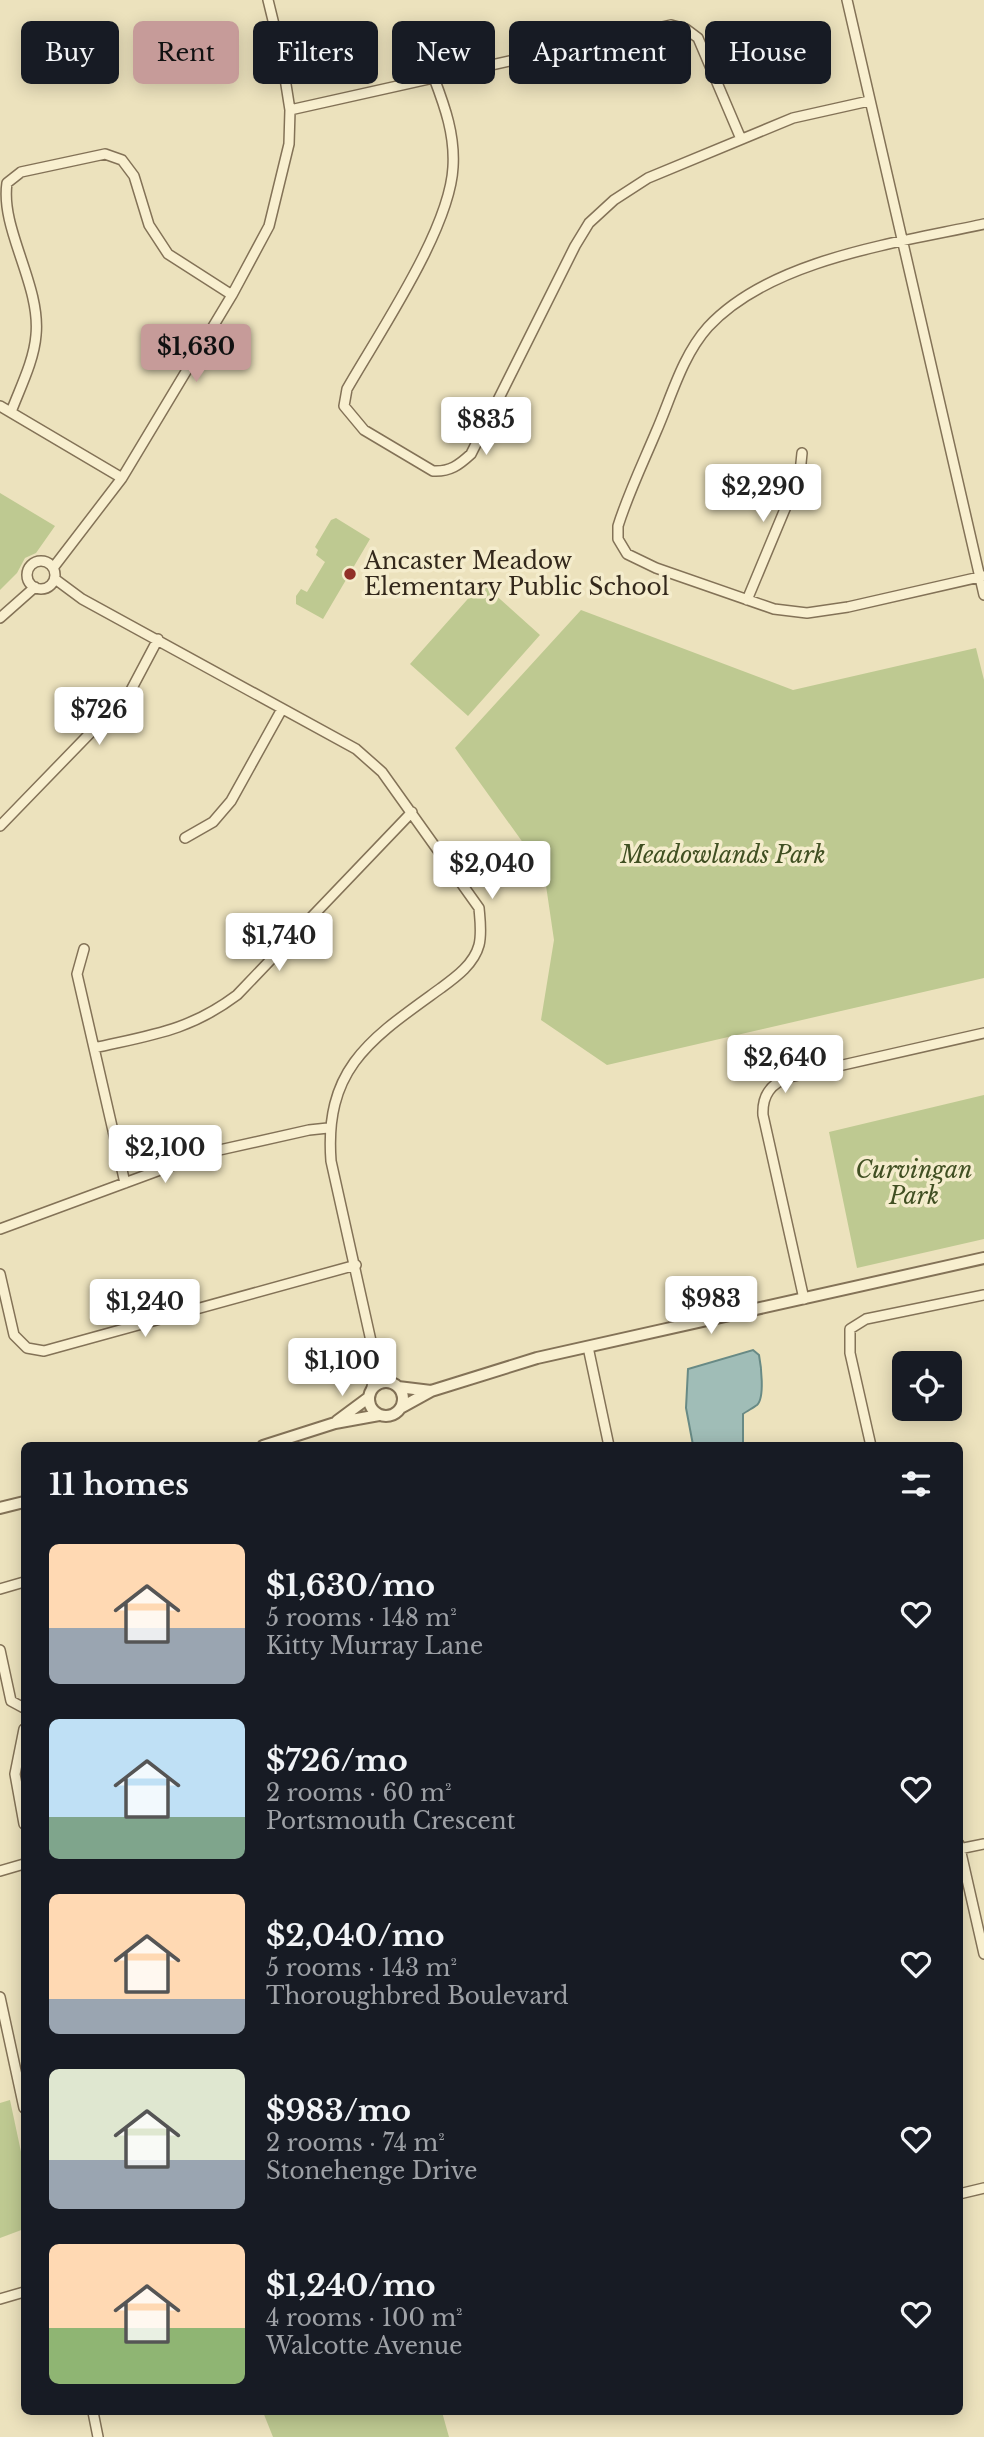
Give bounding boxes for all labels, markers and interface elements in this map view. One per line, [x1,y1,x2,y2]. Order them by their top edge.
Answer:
chip: Buy [21,21,119,84]
chip: Rent [133,21,239,84]
chip: Filters [253,21,378,84]
chip: New [392,21,495,84]
chip: Apartment [509,21,691,84]
chip: House [705,21,831,84]
pin: $1,630 [139,324,253,384]
text: $1,630 [157,333,235,361]
pin: $835 [445,398,527,457]
text: $835 [457,406,515,434]
pin: $2,290 [706,464,820,524]
text: $2,290 [721,473,805,501]
place label: Ancaster Meadow Elementary Public School [363,547,669,601]
marker: Ancaster Meadow Elementary Public School [342,566,358,582]
pin: $726 [58,688,140,747]
text: $726 [70,696,128,724]
park label: Meadowlands Park [619,841,826,869]
pin: $2,040 [435,842,549,901]
text: $2,040 [449,850,535,878]
pin: $1,740 [222,914,336,973]
text: $1,740 [242,922,316,950]
pin: $2,640 [728,1036,842,1095]
text: $2,640 [743,1044,827,1072]
pin: $2,100 [108,1126,222,1185]
text: $2,100 [125,1134,205,1162]
park label: Curvingan Park [856,1156,972,1210]
pin: $983 [670,1276,752,1336]
pin: $1,240 [88,1280,202,1339]
text: $983 [681,1285,741,1313]
text: $1,240 [106,1288,184,1316]
pin: $1,100 [285,1338,399,1398]
text: $1,100 [304,1347,380,1375]
map controls [892,1351,962,1421]
button: locate [892,1351,962,1421]
icon: filters [897,1465,935,1503]
text: 11 homes [49,1466,189,1503]
text: $1,630/mo [266,1567,435,1604]
icon: home [105,1572,189,1656]
icon: heart [897,1595,935,1633]
text: 5 rooms · 148 m² [266,1604,457,1632]
text: Kitty Murray Lane [266,1632,483,1660]
text: $726/mo [266,1742,408,1779]
icon: home [105,1747,189,1831]
icon: heart [897,1770,935,1808]
text: 2 rooms · 60 m² [266,1779,452,1807]
text: Portsmouth Crescent [266,1807,515,1835]
text: $2,040/mo [266,1917,445,1954]
icon: home [105,1922,189,2006]
icon: heart [897,1945,935,1983]
text: 5 rooms · 143 m² [266,1954,457,1982]
text: Thoroughbred Boulevard [266,1982,568,2010]
text: $983/mo [266,2092,411,2129]
icon: home [105,2097,189,2181]
icon: heart [897,2120,935,2158]
text: 2 rooms · 74 m² [266,2129,445,2157]
text: Stonehenge Drive [266,2157,478,2185]
text: $1,240/mo [266,2267,436,2304]
icon: home [105,2272,189,2356]
icon: heart [897,2295,935,2333]
text: 4 rooms · 100 m² [266,2304,463,2332]
text: Walcotte Avenue [266,2332,462,2360]

